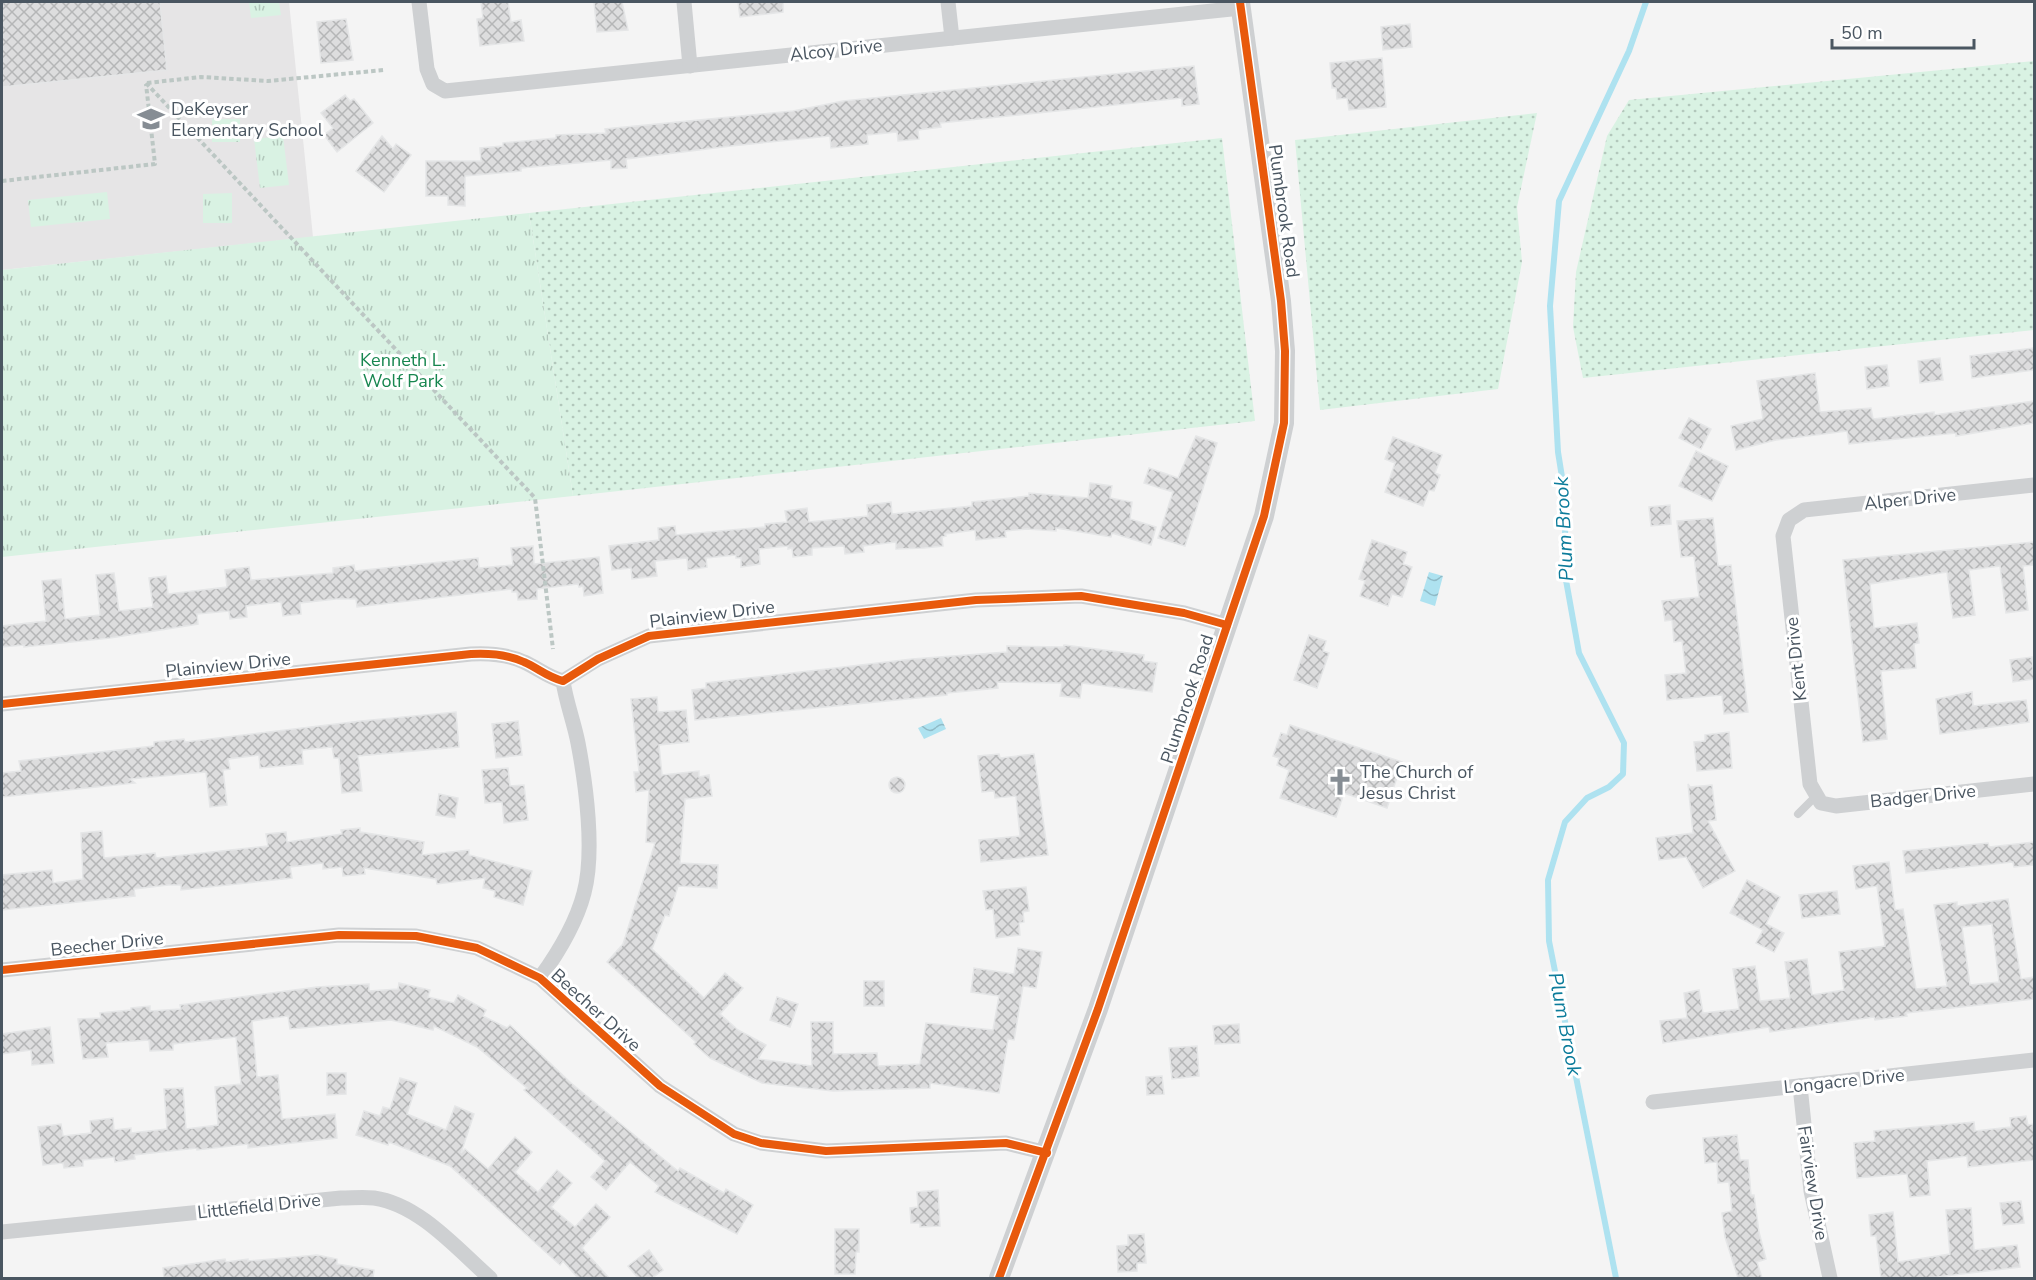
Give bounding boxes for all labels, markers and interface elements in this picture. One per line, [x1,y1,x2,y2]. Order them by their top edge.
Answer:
scale bar [1832,12,1974,50]
text: 50 m [1841,21,1883,45]
street label: Alcoy Drive [789,33,883,67]
place label: DeKeyser Elementary School [171,97,324,142]
school or university icon: DeKeyser Elementary School [136,104,166,134]
street label: Plumbrook Road [1263,143,1305,279]
park label: Kenneth L. Wolf Park [360,348,446,393]
water label: Plum Brook [1548,475,1580,582]
street label: Alper Drive [1863,482,1957,516]
street label: Plainview Drive [648,594,776,634]
street label: Kent Drive [1780,616,1812,702]
street label: Plumbrook Road [1155,631,1219,767]
street label: Plainview Drive [164,646,292,684]
place label: The Church of Jesus Christ [1359,760,1474,805]
church icon: The Church of Jesus Christ [1325,767,1355,797]
street label: Badger Drive [1869,779,1977,813]
street label: Beecher Drive [49,926,165,962]
street label: Beecher Drive [546,963,646,1057]
water label: Plum Brook [1542,970,1588,1079]
street label: Longacre Drive [1782,1063,1906,1099]
street label: Fairview Drive [1792,1124,1834,1242]
street label: Littlefield Drive [196,1188,322,1224]

